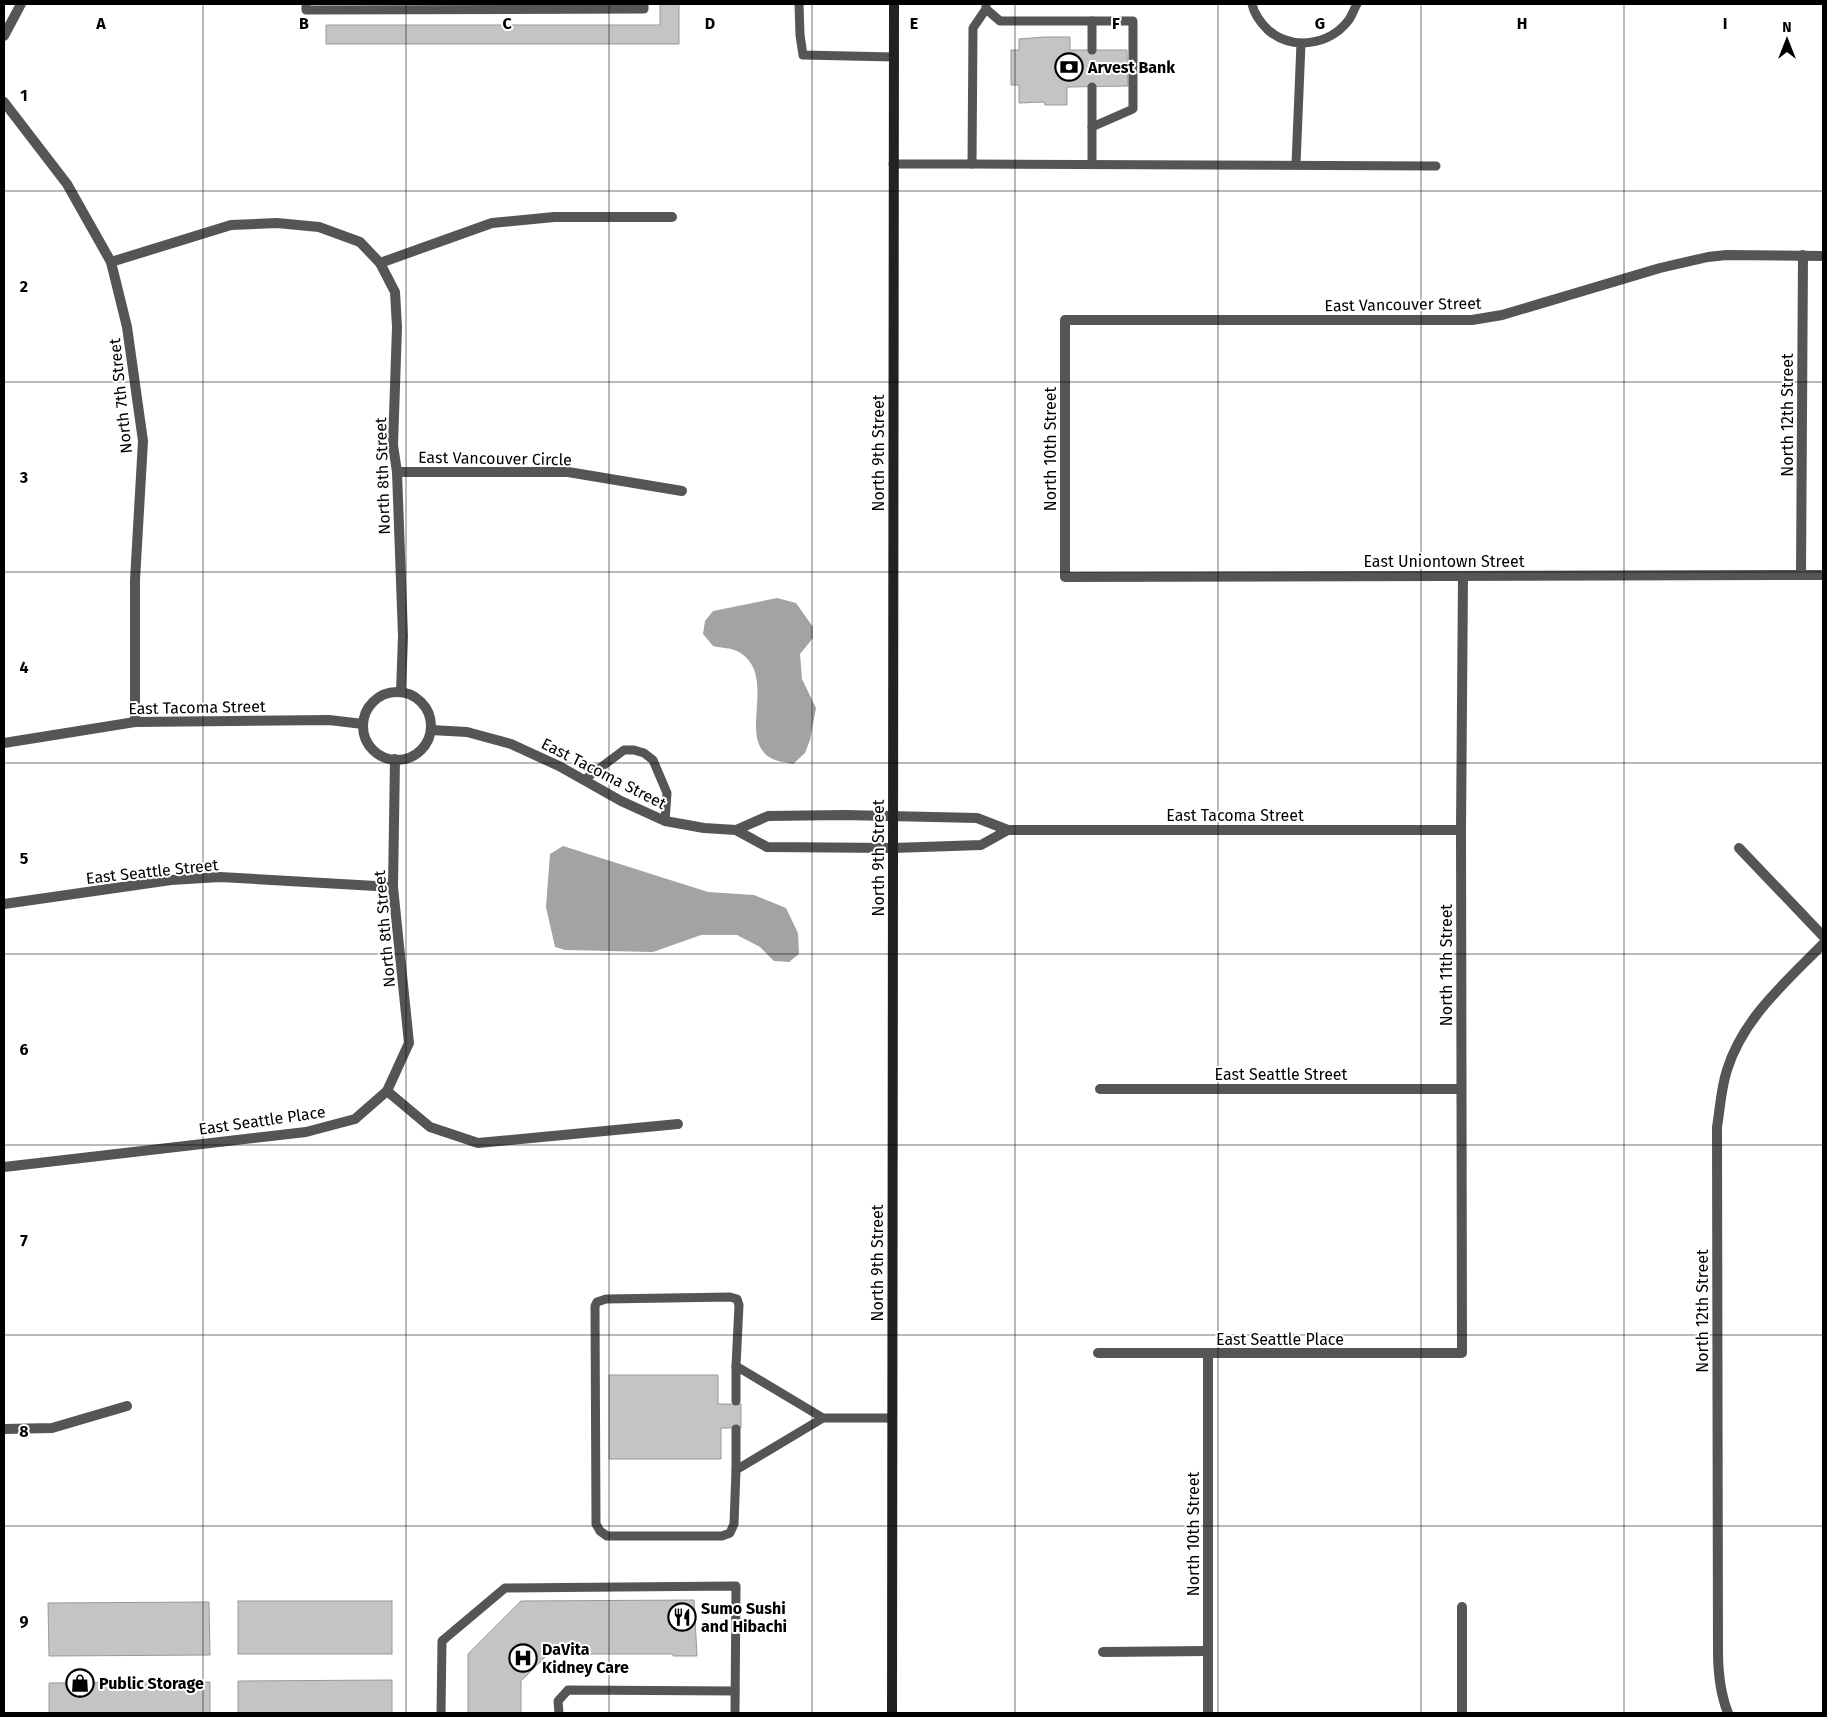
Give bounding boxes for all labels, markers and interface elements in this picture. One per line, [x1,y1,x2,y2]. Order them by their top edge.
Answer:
text: A [95,14,106,33]
text: B [299,14,309,33]
text: C [502,14,512,33]
text: D [705,14,715,33]
text: E [910,14,918,33]
text: F [1112,14,1120,33]
text: G [1315,14,1325,33]
text: H [1517,14,1527,33]
text: I [1723,14,1727,33]
north arrow [1762,15,1812,65]
text: N [1782,19,1792,36]
bank icon: Arvest Bank [1054,52,1084,82]
place label: Arvest Bank [1087,58,1175,77]
text: 1 [20,86,28,105]
text: 2 [20,277,28,296]
street label: East Vancouver Street [1324,294,1482,315]
street label: North 7th Street [105,337,136,454]
street label: North 12th Street [1778,353,1797,477]
street label: North 10th Street [1041,387,1060,511]
street label: North 9th Street [869,394,888,512]
street label: North 8th Street [371,417,394,535]
street label: East Vancouver Circle [418,448,572,469]
text: 3 [19,468,28,487]
street label: East Uniontown Street [1364,552,1525,571]
text: 4 [19,658,29,677]
street label: East Tacoma Street [128,697,266,718]
street label: East Tacoma Street [538,734,669,813]
street label: North 9th Street [869,799,888,917]
street label: East Tacoma Street [1166,806,1304,825]
text: 5 [20,849,29,868]
street label: East Seattle Street [85,855,219,888]
street label: North 8th Street [370,869,399,988]
street label: North 11th Street [1437,904,1456,1026]
text: 6 [19,1040,29,1059]
street label: East Seattle Street [1215,1065,1348,1084]
street label: East Seattle Place [197,1102,327,1139]
street label: North 9th Street [868,1204,887,1322]
text: 7 [20,1231,28,1250]
street label: North 12th Street [1693,1249,1712,1373]
street label: East Seattle Place [1216,1330,1344,1349]
text: 8 [19,1422,29,1441]
street label: North 10th Street [1184,1472,1203,1596]
place label: Sumo Sushi and Hibachi [701,1599,787,1636]
restaurant icon: Sumo Sushi and Hibachi [667,1602,697,1632]
text: 9 [20,1612,29,1631]
place label: DaVita Kidney Care [542,1640,629,1677]
hospital icon: DaVita Kidney Care [508,1643,538,1673]
shop icon: Public Storage [65,1668,95,1698]
place label: Public Storage [99,1674,204,1693]

